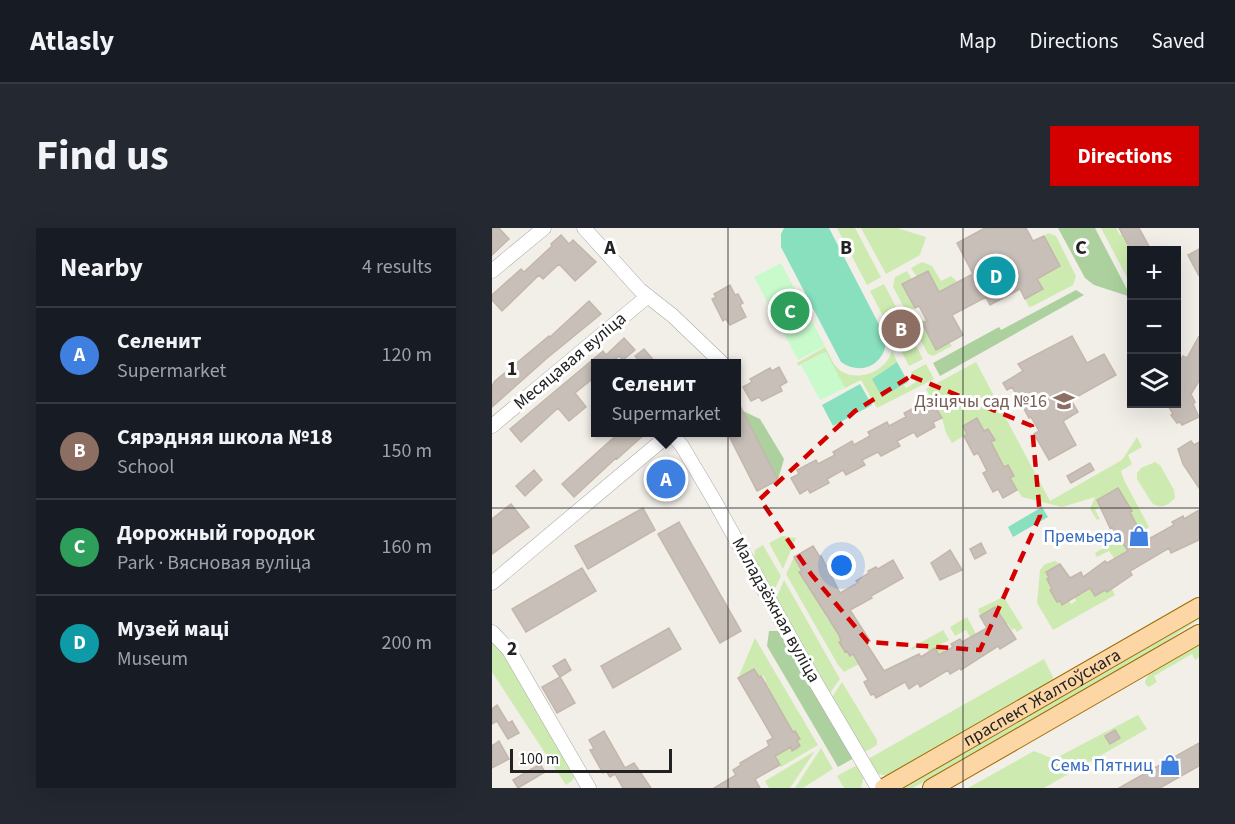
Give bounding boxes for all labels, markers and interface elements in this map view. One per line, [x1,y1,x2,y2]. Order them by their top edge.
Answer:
text: Atlasly [30,21,114,61]
text: Map [959,26,997,56]
text: Directions [1030,26,1118,56]
text: Saved [1151,26,1205,56]
text: Find us [36,126,169,186]
button: Directions [1050,126,1199,186]
text: A [603,234,616,262]
text: B [840,234,852,262]
text: C [1075,234,1087,262]
map controls [1127,246,1181,408]
button: + [1127,246,1181,300]
text: Nearby [60,249,143,286]
text: 4 results [362,253,432,281]
pin: D [976,254,1016,298]
pin: C [770,288,810,334]
button: − [1127,300,1181,354]
street label: Месяцавая вуліца [508,306,632,416]
pin: B [882,306,920,352]
text: Селенит [117,325,202,357]
text: A [74,341,85,369]
text: 120 m [382,341,432,369]
button: layers [1127,354,1181,408]
text: 1 [507,355,517,383]
text: Supermarket [117,357,226,385]
popup [591,359,741,437]
text: Селенит [611,368,696,400]
place label: Дзіцячы сад №16 [914,389,1047,414]
school or university icon: Дзіцячы сад №16 [1052,389,1076,413]
text: Supermarket [611,400,721,428]
text: Сярэдняя школа №18 [117,421,333,453]
text: B [73,437,86,465]
text: 150 m [382,437,432,465]
text: School [117,453,174,481]
pin: A [646,456,686,502]
text: Дорожный городок [117,517,315,549]
place label: Премьера [1043,524,1122,549]
shop icon: Премьера [1127,524,1151,548]
text: C [74,533,85,561]
text: 160 m [382,533,432,561]
street label: Маладзёжная вуліца [726,533,826,687]
text: Park · Вясновая вуліца [117,549,311,577]
your location [827,551,856,580]
text: Музей маці [117,613,229,645]
text: D [73,629,86,657]
text: 200 m [382,629,432,657]
text: 2 [507,635,517,663]
street label: праспект Жалтоўскага [958,642,1125,753]
text: Museum [117,645,188,673]
scale bar [510,746,672,774]
text: 100 m [519,748,559,770]
place label: Семь Пятниц [1050,753,1153,778]
shop icon: Семь Пятниц [1158,753,1182,777]

